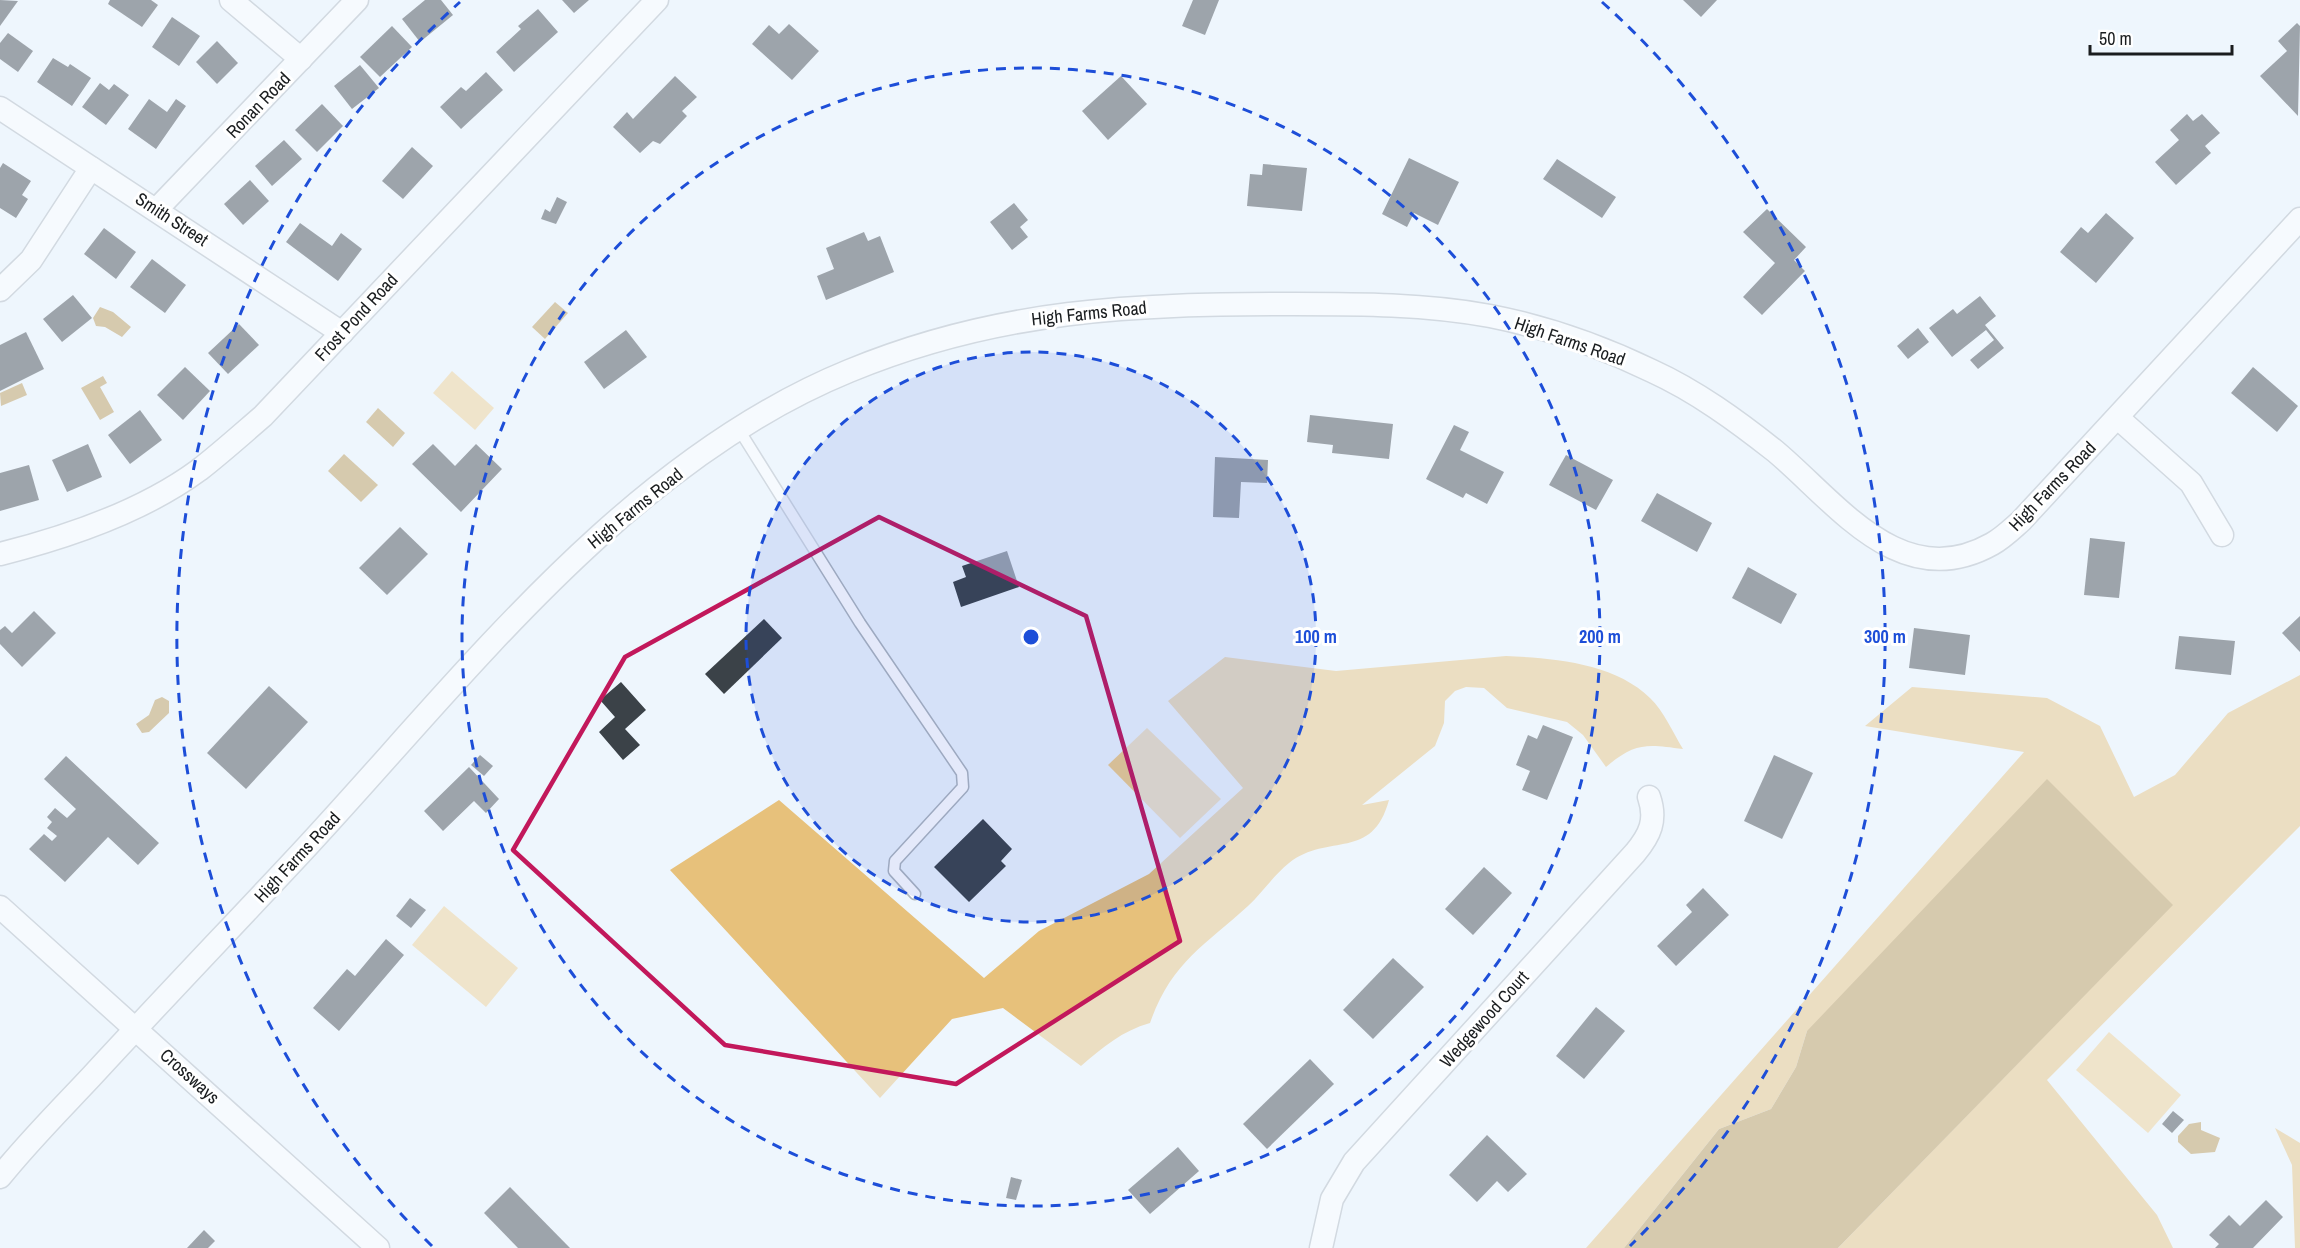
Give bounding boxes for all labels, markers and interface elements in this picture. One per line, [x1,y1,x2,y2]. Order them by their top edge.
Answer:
scale bar [2090,18,2232,56]
text: 50 m [2099,26,2132,51]
street label: Ronan Road [220,67,296,143]
street label: Smith Street [131,186,213,252]
street label: Frost Pond Road [309,268,403,366]
street label: High Farms Road [1030,295,1148,331]
street label: High Farms Road [1511,310,1629,372]
street label: High Farms Road [2003,436,2101,536]
street label: High Farms Road [582,462,688,554]
text: 100 m [1295,624,1337,649]
text: 200 m [1579,624,1621,649]
text: 300 m [1864,624,1906,649]
centre of rings [1021,627,1041,647]
street label: High Farms Road [248,806,346,908]
street label: Wedgewood Court [1434,965,1534,1073]
street label: Crossways [155,1043,225,1109]

